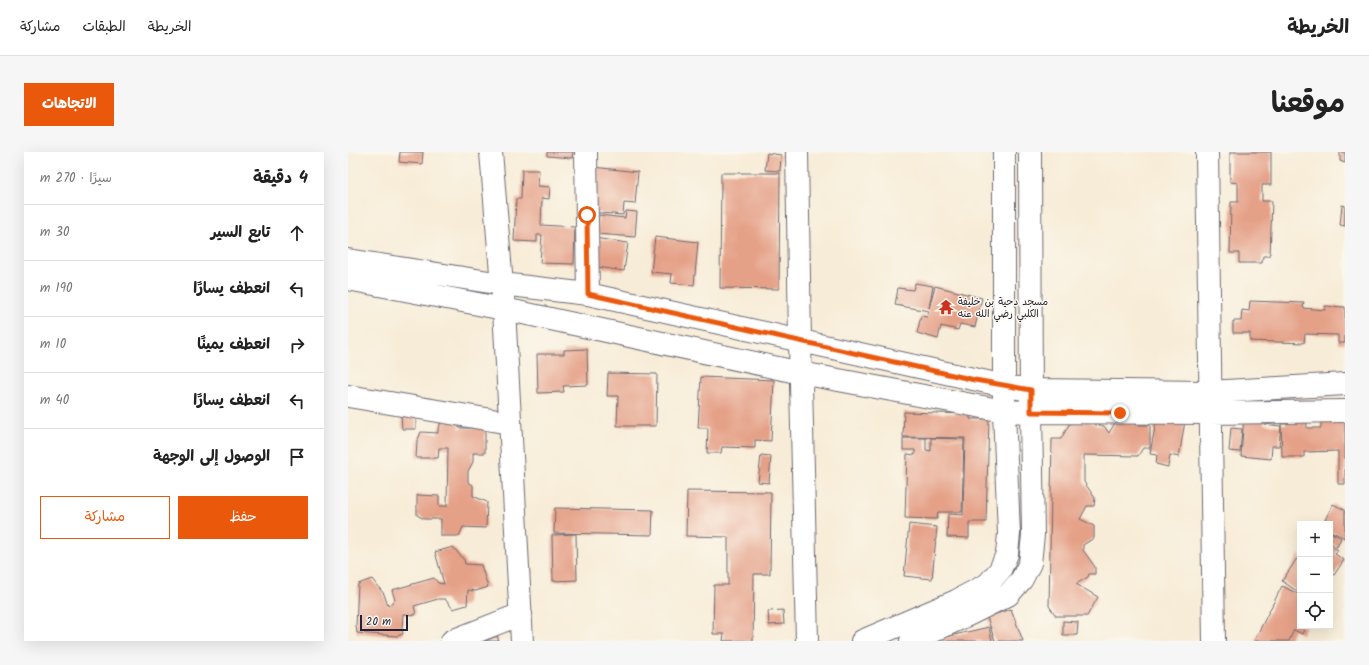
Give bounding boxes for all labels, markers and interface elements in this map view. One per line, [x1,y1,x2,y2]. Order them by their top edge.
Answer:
text: الخريطة [1287,13,1349,43]
text: مشاركة [20,16,60,38]
text: الطبقات [82,16,126,38]
text: الخريطة [148,16,191,38]
text: موقعنا [1271,82,1345,127]
button: الاتجاهات [24,83,114,126]
text: 4 دقيقة [253,165,308,192]
text: سيرًا · 270 m [40,168,112,189]
route start [578,206,596,224]
text: تابع السير [211,221,270,245]
text: 30 m [40,222,70,243]
icon: ahead [286,222,308,244]
text: انعطف يسارًا [193,277,270,301]
text: 190 m [40,278,73,299]
icon: left [286,278,308,300]
place label: مسجد دحية بن خليفة الكلبي رضي الله عنه [958,294,1048,323]
temple icon: مسجد دحية بن خليفة الكلبي رضي الله عنه [937,298,955,316]
text: انعطف يمينًا [197,333,270,357]
text: 10 m [40,334,66,355]
icon: right [286,334,308,356]
text: انعطف يسارًا [193,389,270,413]
text: 40 m [40,390,69,411]
icon: left [286,390,308,412]
route end [1111,404,1129,422]
text: الوصول إلى الوجهة [153,445,270,469]
icon: arrive [286,446,308,468]
button: مشاركة [40,496,170,539]
button: حفظ [178,496,308,539]
map controls [1297,521,1333,629]
button: + [1297,521,1333,557]
button: − [1297,557,1333,593]
button: locate [1297,593,1333,629]
scale bar [360,613,408,632]
text: 20 m [366,613,391,631]

